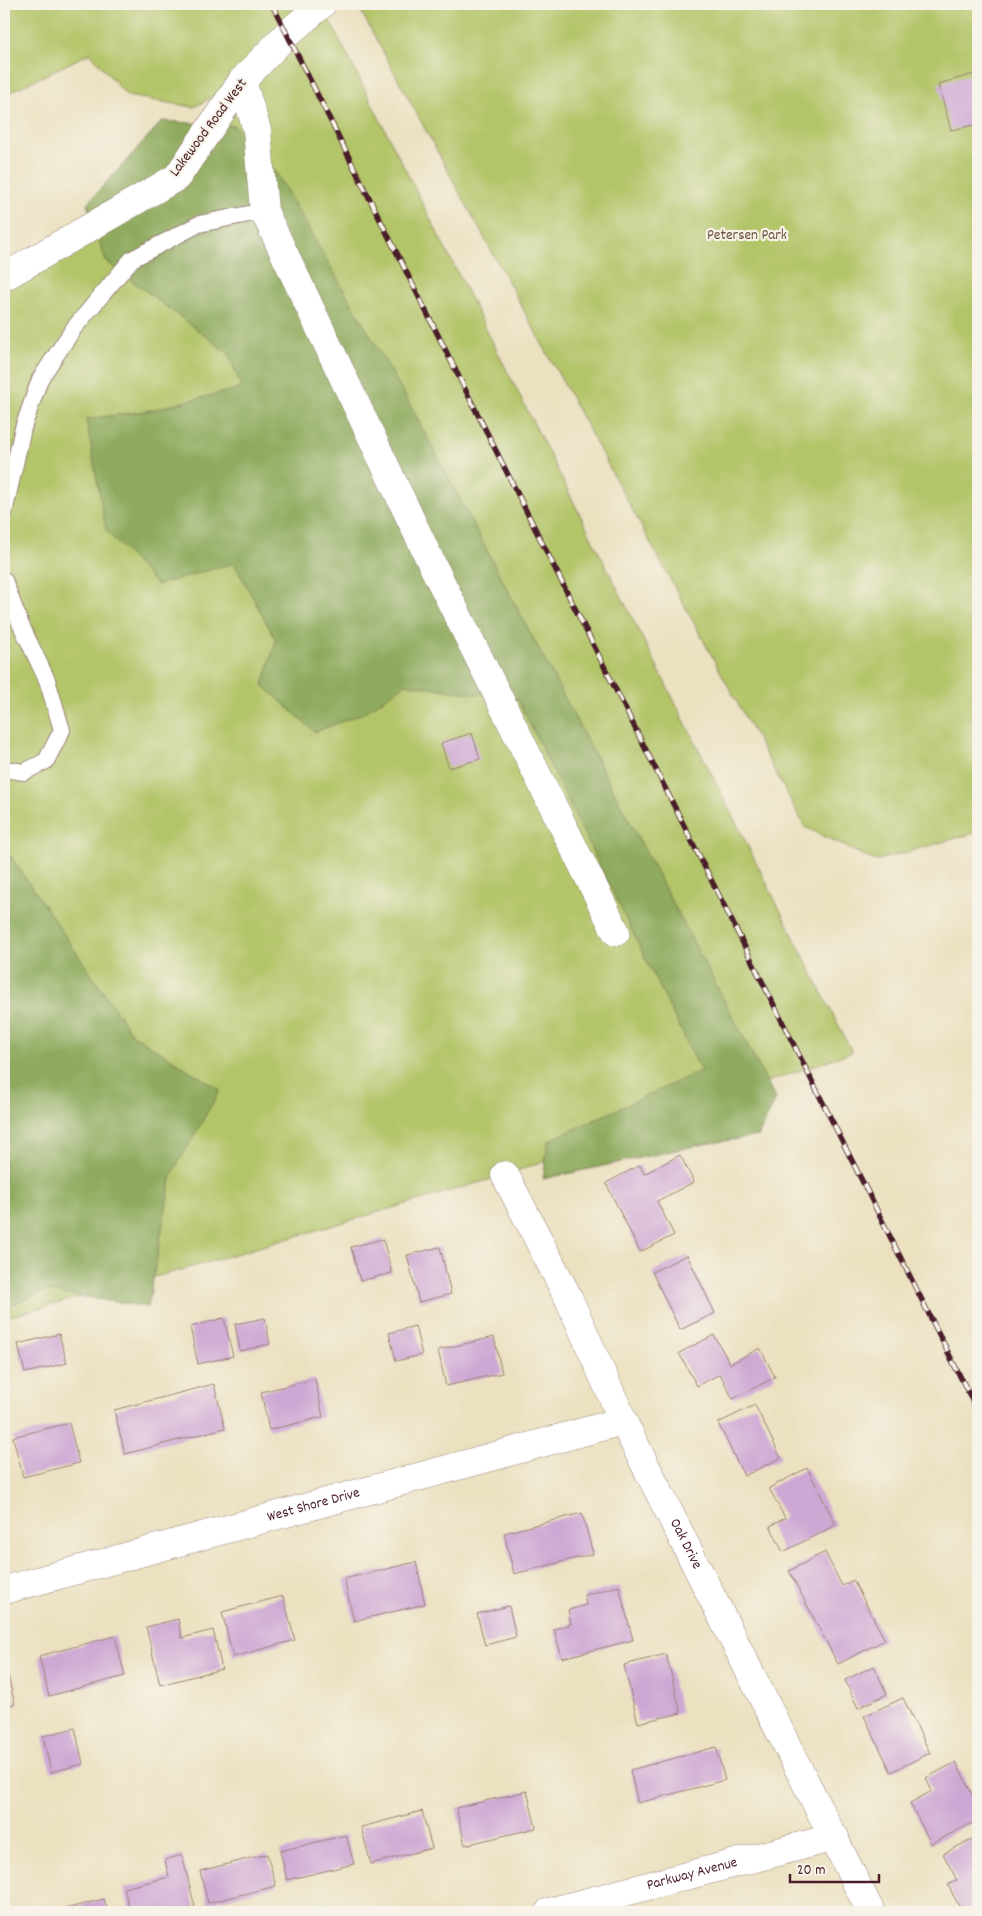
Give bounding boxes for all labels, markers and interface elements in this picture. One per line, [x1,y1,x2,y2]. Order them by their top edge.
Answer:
street label: Lakewood Road West [165,74,254,182]
park label: Petersen Park [707,225,787,247]
street label: West Shore Drive [265,1482,363,1529]
street label: Oak Drive [663,1515,707,1574]
scale bar [790,1851,878,1883]
street label: Parkway Avenue [644,1852,740,1897]
text: 20 m [797,1860,825,1882]

